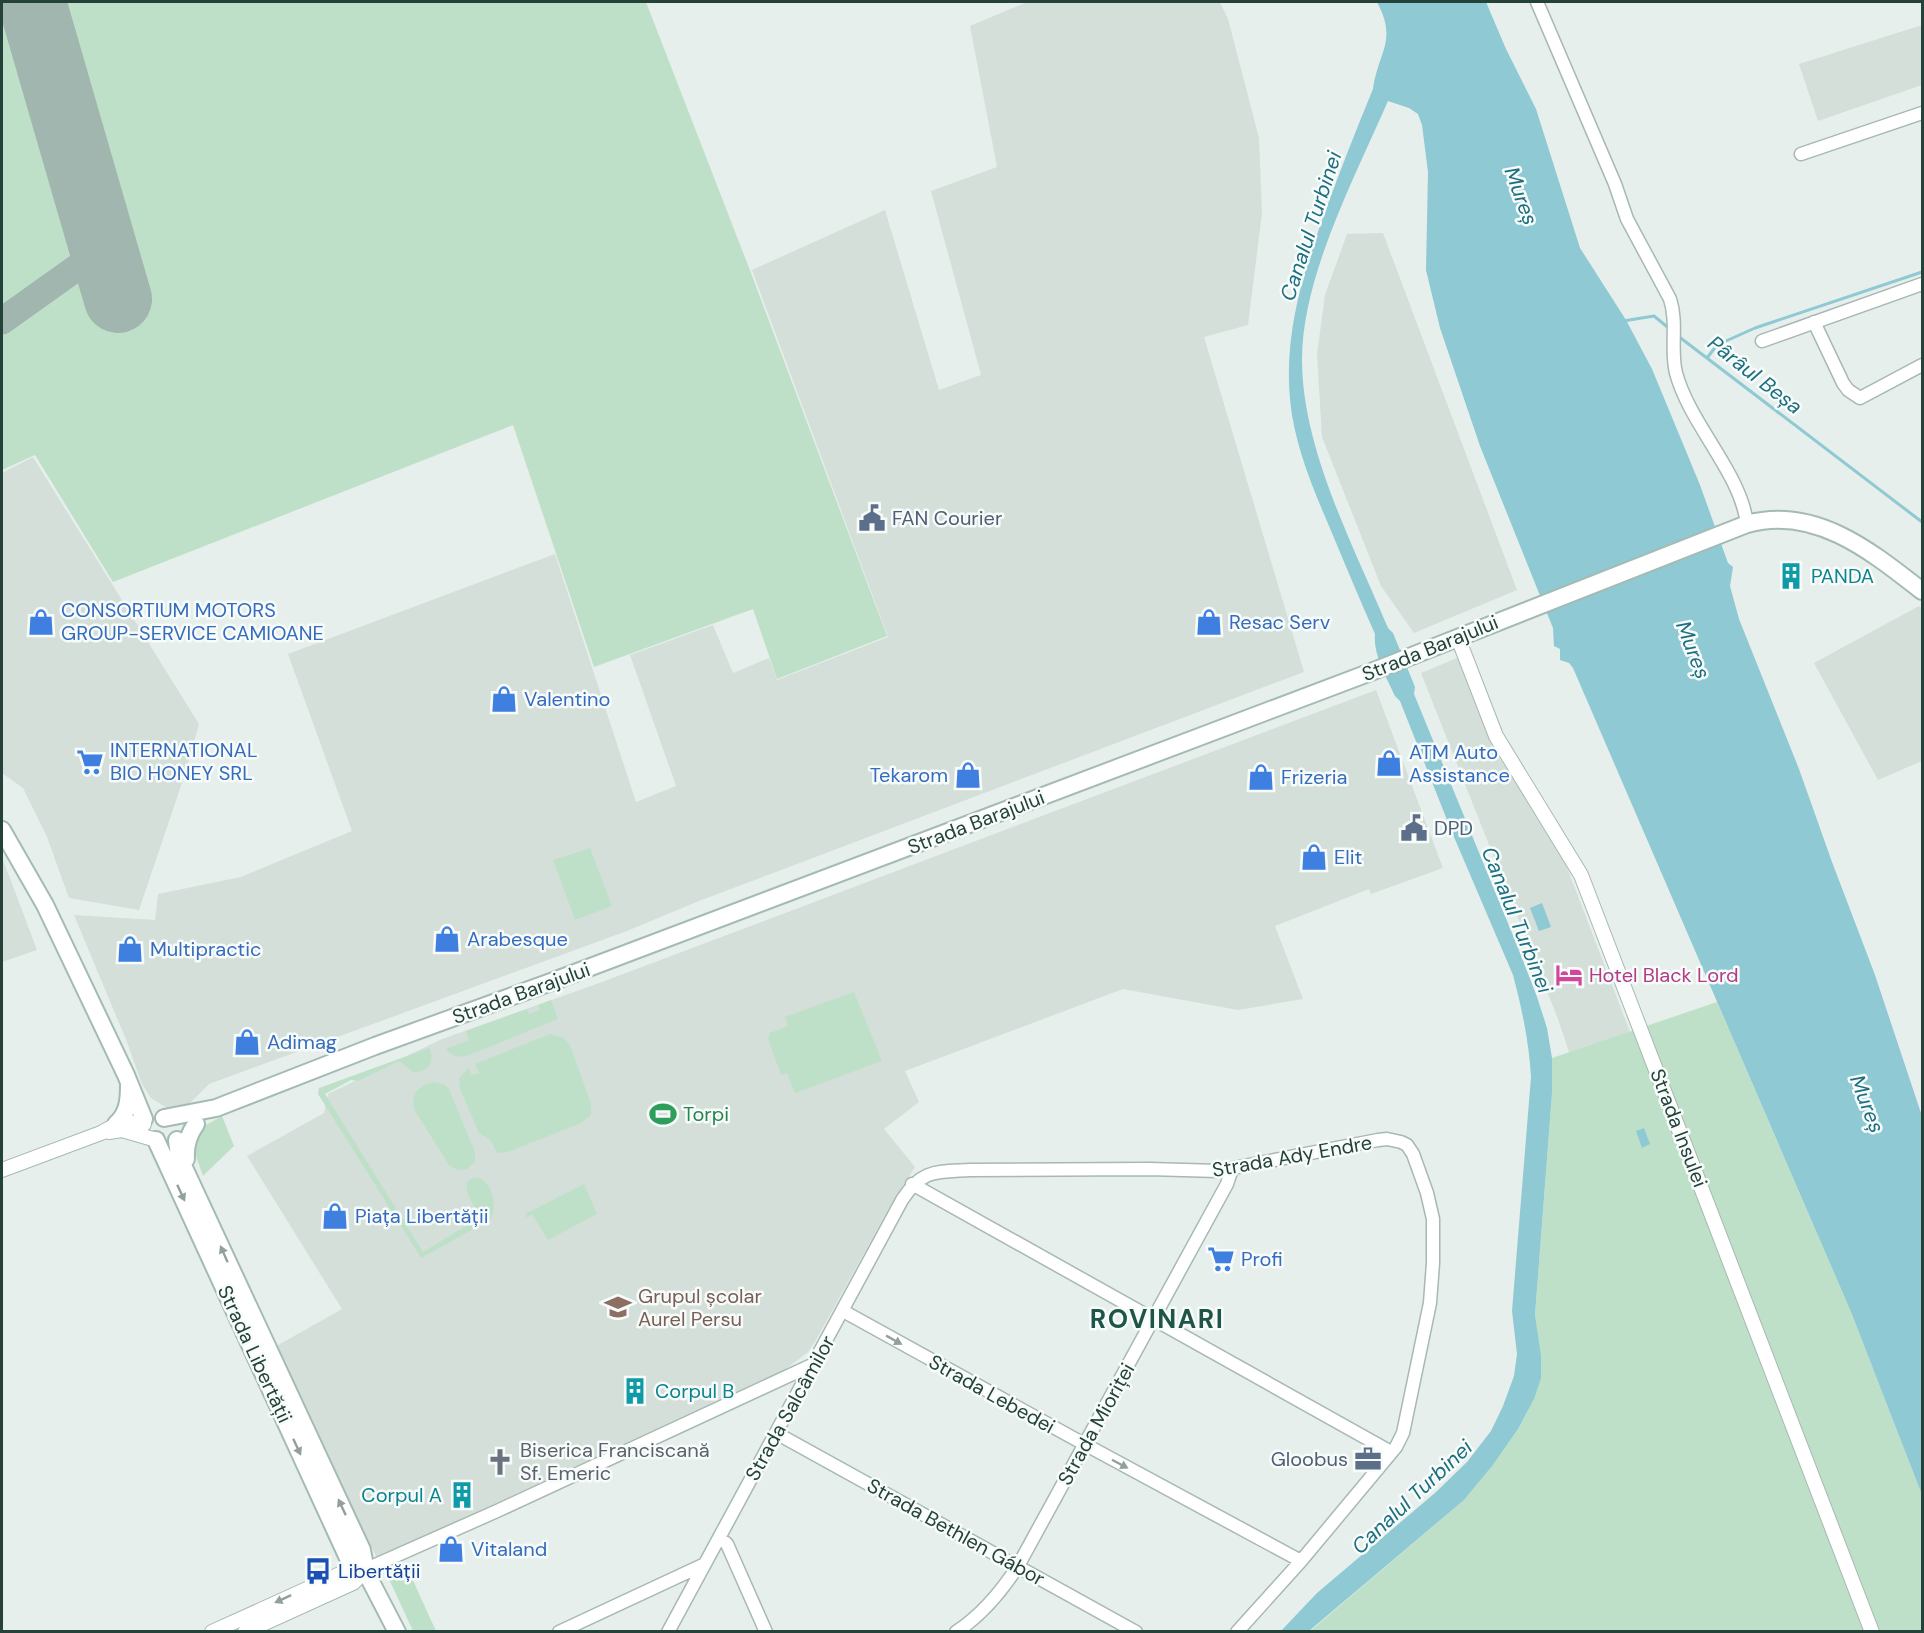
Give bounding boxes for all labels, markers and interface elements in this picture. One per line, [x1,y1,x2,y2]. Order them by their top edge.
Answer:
water label: Canalul Turbinei [1274,147,1349,304]
water label: Mureș [1498,163,1544,229]
water label: Pârâul Beșa [1702,329,1808,421]
public building icon: FAN Courier [857,503,887,533]
place label: FAN Courier [892,505,1002,531]
building icon: PANDA [1776,561,1806,591]
place label: PANDA [1811,563,1874,589]
place label: CONSORTIUM MOTORS GROUP-SERVICE CAMIOANE [61,597,324,646]
shop icon: CONSORTIUM MOTORS GROUP-SERVICE CAMIOANE [26,607,56,637]
shop icon: Resac Serv [1194,607,1224,637]
place label: Resac Serv [1229,609,1331,635]
street label: Strada Barajului [1358,609,1502,687]
water label: Mureș [1669,617,1717,683]
shop icon: Valentino [489,684,519,714]
place label: Valentino [524,686,610,712]
place label: INTERNATIONAL BIO HONEY SRL [110,737,257,786]
place label: ATM Auto Assistance [1409,739,1510,788]
supermarket icon: INTERNATIONAL BIO HONEY SRL [75,747,105,777]
shop icon: ATM Auto Assistance [1374,748,1404,778]
shop icon: Tekarom [953,760,983,790]
place label: Tekarom [870,762,948,788]
shop icon: Frizeria [1246,762,1276,792]
place label: Frizeria [1281,764,1348,790]
street label: Strada Barajului [904,784,1048,860]
public building icon: DPD [1399,813,1429,843]
place label: DPD [1434,815,1473,841]
shop icon: Elit [1299,842,1329,872]
water label: Canalul Turbinei [1475,843,1559,998]
place label: Elit [1334,844,1363,870]
shop icon: Arabesque [432,924,462,954]
place label: Arabesque [467,926,568,952]
shop icon: Multipractic [115,934,145,964]
place label: Multipractic [150,936,261,962]
street label: Strada Barajului [449,956,593,1030]
hotel icon: Hotel Black Lord [1554,960,1584,990]
place label: Hotel Black Lord [1589,962,1739,988]
shop icon: Adimag [232,1027,262,1057]
place label: Adimag [267,1029,337,1055]
street label: Strada Insulei [1645,1065,1713,1191]
water label: Mureș [1843,1071,1891,1137]
sports icon: Torpi [648,1099,678,1129]
place label: Torpi [683,1101,729,1127]
street label: Strada Ady Endre [1210,1129,1374,1183]
one-way arrow [176,1185,185,1202]
shop icon: Piața Libertății [320,1201,350,1231]
place label: Piața Libertății [355,1203,489,1229]
supermarket icon: Profi [1206,1244,1236,1274]
one-way arrow [219,1245,229,1263]
place label: Profi [1241,1246,1283,1272]
street label: Strada Libertății [212,1281,298,1427]
place label: Grupul școlar Aurel Persu [638,1283,762,1332]
school or university icon: Grupul școlar Aurel Persu [603,1292,633,1322]
district label: ROVINARI [1090,1302,1224,1336]
street label: Strada Salcâmilor [739,1331,841,1485]
one-way arrow [886,1335,903,1345]
street label: Strada Lebedei [924,1349,1060,1439]
street label: Strada Mioriței [1052,1358,1140,1490]
building icon: Corpul B [620,1376,650,1406]
place label: Corpul B [655,1378,734,1404]
water label: Canalul Turbinei [1346,1433,1479,1560]
place label: Biserica Franciscană Sf. Emeric [520,1437,710,1486]
one-way arrow [293,1438,302,1455]
office icon: Gloobus [1353,1444,1383,1474]
place label: Gloobus [1271,1446,1348,1472]
church icon: Biserica Franciscană Sf. Emeric [485,1447,515,1477]
one-way arrow [1112,1459,1129,1469]
street label: Strada Bethlen Gábor [863,1472,1049,1592]
building icon: Corpul A [447,1480,477,1510]
place label: Corpul A [361,1482,442,1508]
one-way arrow [337,1499,346,1516]
shop icon: Vitaland [436,1534,466,1564]
place label: Vitaland [471,1536,547,1562]
bus stop icon: Libertății [303,1556,333,1586]
place label: Libertății [338,1558,421,1584]
one-way arrow [274,1595,291,1604]

